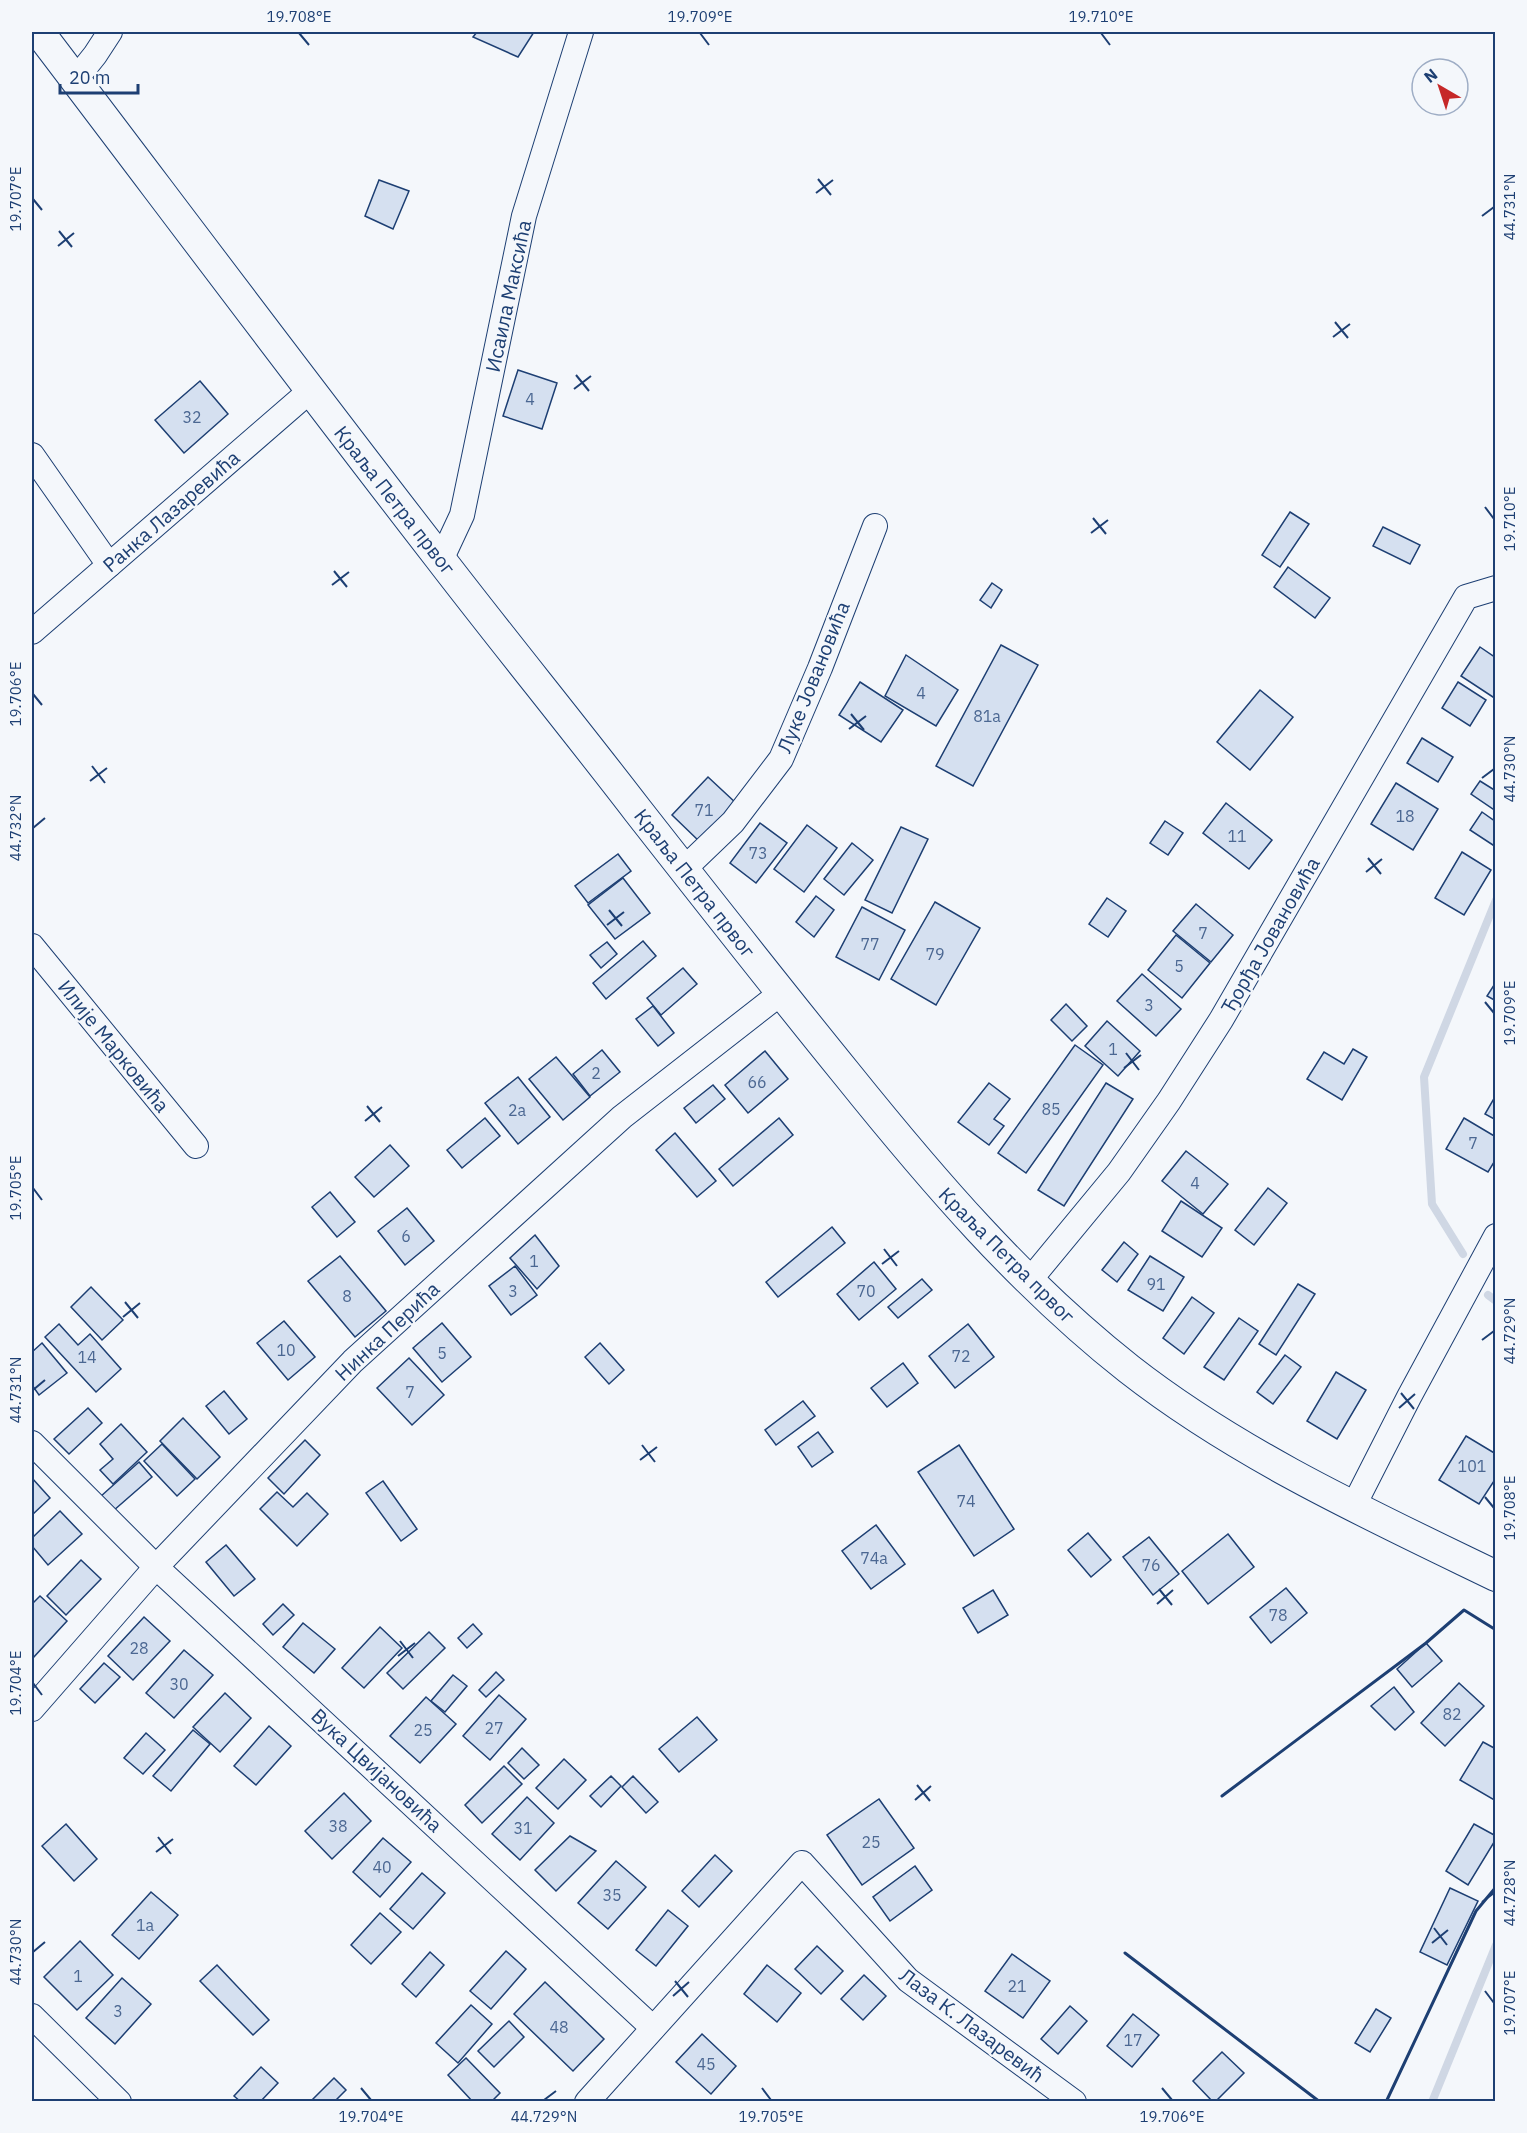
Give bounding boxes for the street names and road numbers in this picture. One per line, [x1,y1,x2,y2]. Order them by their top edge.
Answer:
street label: Исаила Максића [479,217,537,375]
street label: Краља Петра првог [328,420,462,580]
street label: Ранка Лазаревића [97,444,245,578]
street label: Луке Јовановића [770,597,856,757]
street label: Краља Петра првог [628,803,762,963]
street label: Ђорђа Јовановића [1214,852,1326,1018]
street label: Илије Марковића [52,974,176,1118]
street label: Краља Петра првог [933,1181,1081,1329]
street label: Нинка Перића [329,1275,445,1387]
street label: Вука Цвијановића [306,1702,449,1838]
street label: Лаза К. Лазаревић [894,1962,1050,2088]

